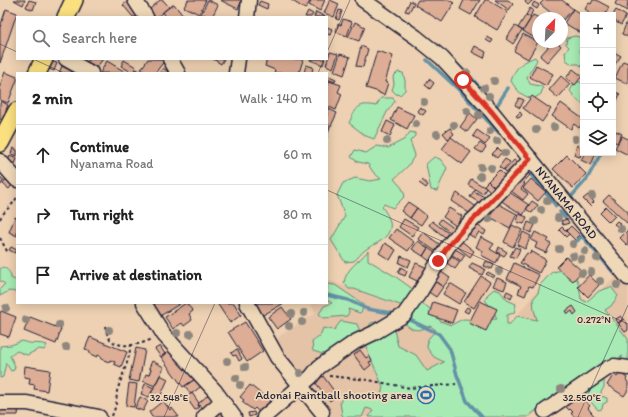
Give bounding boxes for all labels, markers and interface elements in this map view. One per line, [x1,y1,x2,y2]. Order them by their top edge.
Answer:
north arrow [532,12,568,48]
map controls [580,12,616,156]
button: + [580,12,616,48]
search box [16,16,328,60]
icon: search [30,27,52,49]
text: Search here [62,29,137,47]
button: − [580,48,616,84]
route start [454,71,472,89]
button: locate [580,84,616,120]
text: 2 min [32,88,72,108]
text: Walk · 140 m [240,91,312,106]
button: layers [580,120,616,156]
text: Continue [70,138,129,156]
icon: ahead [32,144,54,166]
text: 60 m [283,147,312,162]
text: Nyanama Road [70,156,154,171]
street label: NYANAMA ROAD [532,164,600,242]
icon: right [32,204,54,226]
text: Turn right [70,206,134,224]
text: 80 m [283,207,312,222]
route end [429,252,447,270]
icon: arrive [32,264,54,286]
text: Arrive at destination [70,266,202,284]
text: 0.272°N [577,313,611,326]
sports icon: Adonai Paintball shooting area [416,385,436,405]
place label: Adonai Paintball shooting area [255,388,414,402]
text: 32.548°E [150,391,189,404]
text: 32.550°E [563,391,602,404]

